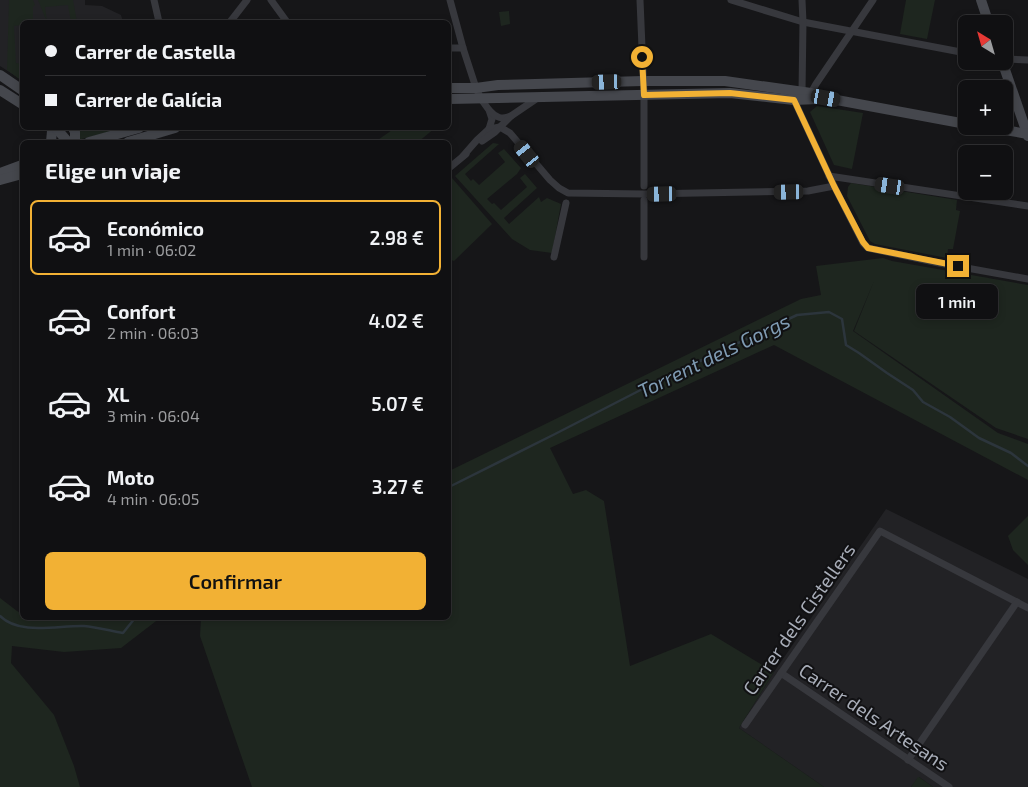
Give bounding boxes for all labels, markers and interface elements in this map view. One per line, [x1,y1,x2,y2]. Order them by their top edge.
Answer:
north arrow [958,15,1012,70]
map controls [958,15,1013,200]
text: Carrer de Castella [75,40,236,63]
route start [631,46,653,68]
car [591,74,622,90]
button: + [958,80,1013,135]
text: Carrer de Galícia [75,88,222,111]
car [809,88,842,108]
car [511,138,542,170]
button: − [958,145,1013,200]
text: Elige un viaje [45,157,181,183]
car [874,176,905,196]
car [773,184,804,200]
car [646,186,677,202]
icon: car [47,215,92,260]
text: Económico [107,217,204,240]
text: 2.98 € [370,226,424,249]
text: 1 min · 06:02 [107,240,196,259]
route end [947,255,969,277]
callout: 1 min [917,284,999,318]
text: 1 min [938,292,976,311]
icon: car [47,298,92,343]
text: Confort [107,300,175,323]
water label: Torrent dels Gorgs [633,308,794,402]
text: 4.02 € [369,309,424,332]
text: 2 min · 06:03 [107,323,199,342]
icon: car [47,381,92,426]
text: XL [107,383,129,406]
text: 5.07 € [371,392,424,415]
text: 3 min · 06:04 [107,406,200,425]
icon: car [47,464,92,509]
text: Moto [107,466,155,489]
text: 3.27 € [372,475,424,498]
text: 4 min · 06:05 [107,489,199,508]
street label: Carrer dels Cistellers [738,538,860,699]
button: Confirmar [45,552,426,610]
street label: Carrer dels Artesans [795,658,954,775]

